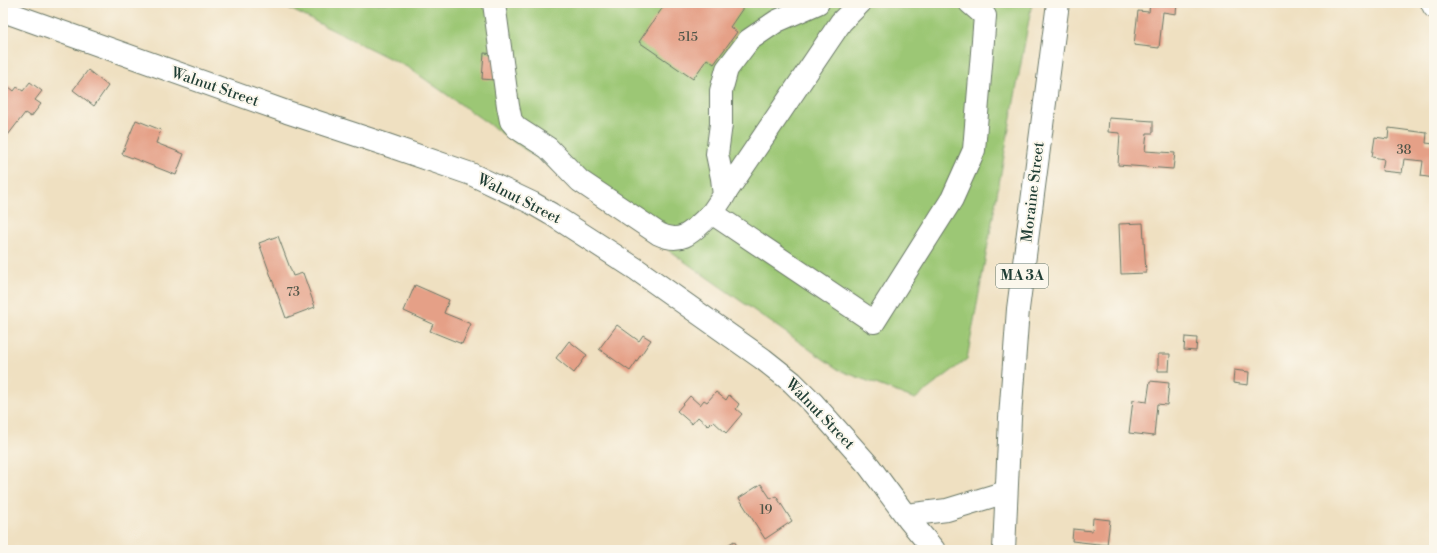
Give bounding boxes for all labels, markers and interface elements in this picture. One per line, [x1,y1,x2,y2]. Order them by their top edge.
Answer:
house number: 515 [678,29,698,45]
street label: Walnut Street [168,63,262,111]
street label: Moraine Street [1017,140,1049,243]
house number: 38 [1396,142,1412,158]
street label: Walnut Street [473,169,565,229]
road number: MA 3A [996,264,1048,288]
house number: 73 [286,284,300,300]
street label: Walnut Street [781,374,859,454]
house number: 19 [759,502,773,518]

